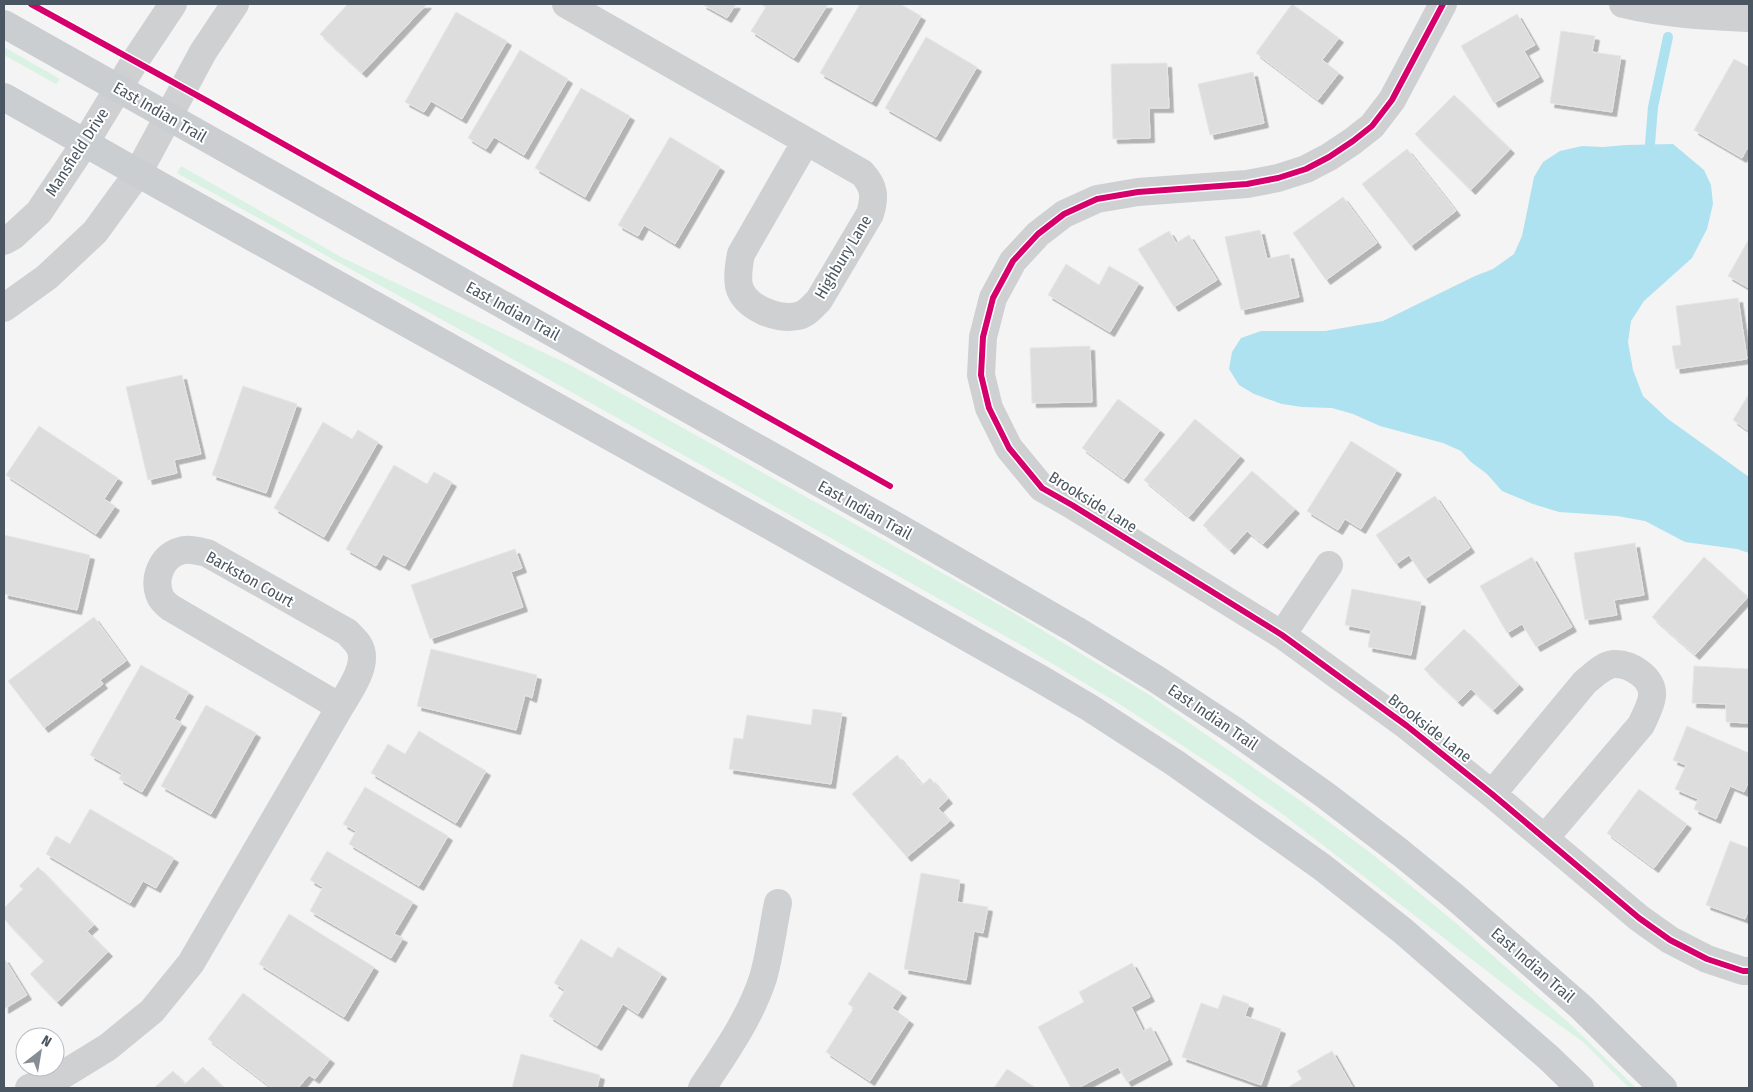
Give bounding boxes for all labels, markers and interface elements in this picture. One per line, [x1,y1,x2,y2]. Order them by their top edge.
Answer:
street label: East Indian Trail [110,78,210,146]
street label: Mansfield Drive [41,104,113,200]
street label: Highbury Lane [811,212,875,302]
street label: East Indian Trail [463,277,563,345]
street label: Brookside Lane [1045,467,1141,537]
street label: East Indian Trail [815,476,915,544]
street label: Barkston Court [203,547,298,611]
street label: East Indian Trail [1164,680,1262,754]
street label: Brookside Lane [1385,690,1475,766]
street label: East Indian Trail [1487,924,1579,1006]
north arrow [15,1027,65,1077]
text: N [38,1032,54,1051]

